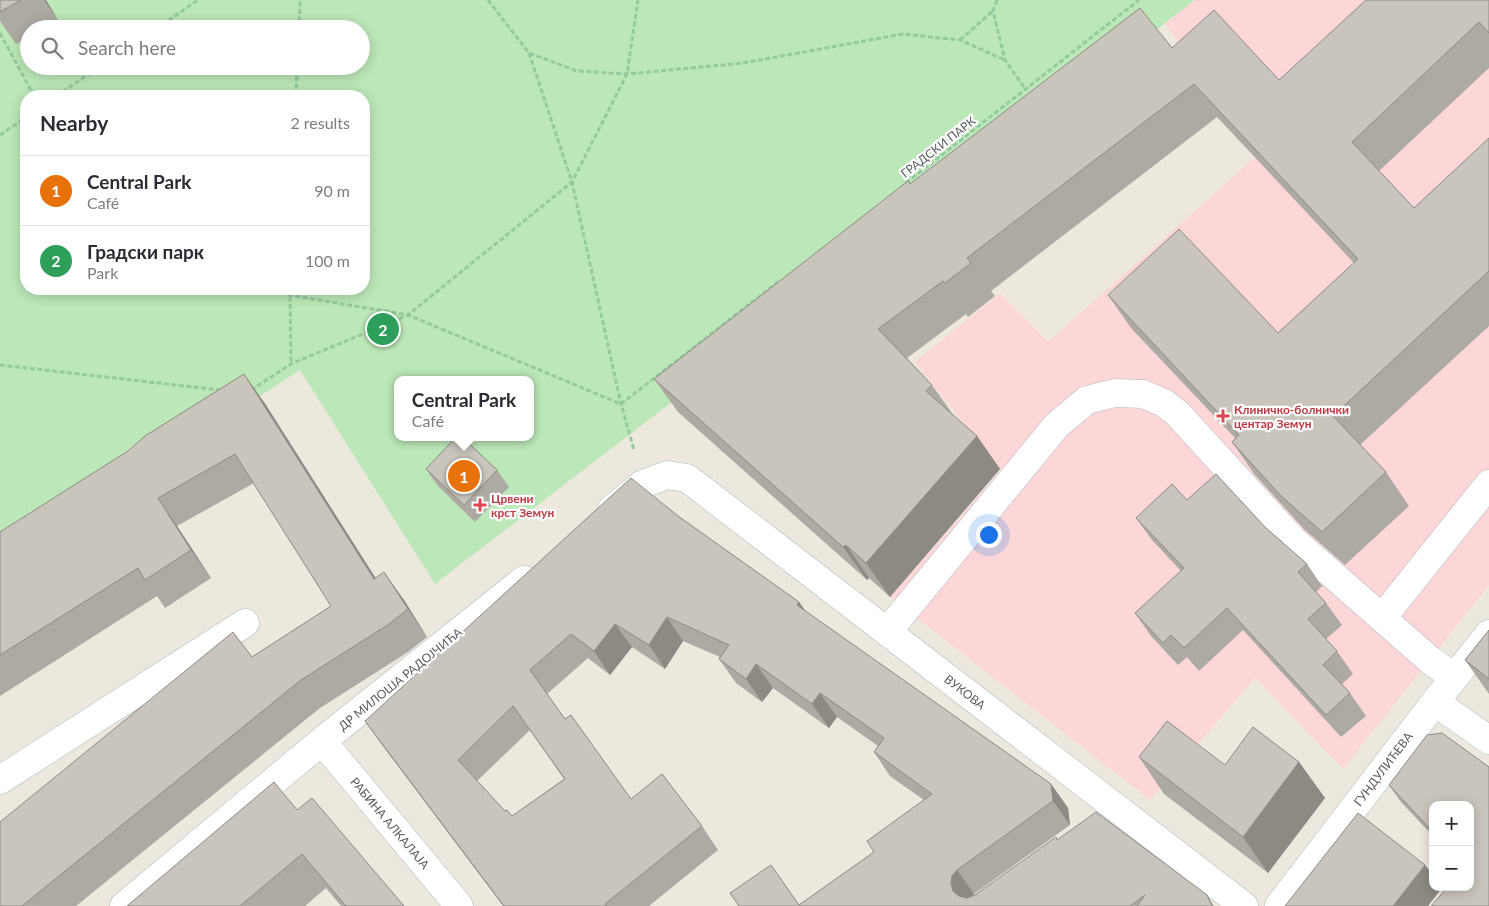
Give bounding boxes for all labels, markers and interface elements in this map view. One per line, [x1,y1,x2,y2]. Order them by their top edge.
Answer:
search box [20,20,370,75]
icon: search [38,34,66,62]
text: Search here [78,36,176,59]
text: Nearby [40,110,108,135]
text: 2 results [290,113,350,132]
street label: ГРАДСКИ ПАРК [898,113,978,181]
text: Central Park [87,170,191,193]
text: 1 [51,181,61,200]
text: 90 m [314,181,350,200]
text: Café [87,193,119,212]
text: Градски парк [87,240,204,263]
text: 2 [51,251,61,270]
text: 100 m [305,251,350,270]
text: Park [87,263,118,282]
pin: 2 [367,310,399,348]
popup [394,376,534,441]
text: Central Park [412,388,516,411]
place label: Клиничко-болнички центар Земун [1234,402,1349,431]
marker: Клиничко-болнички центар Земун [1216,409,1230,423]
text: Café [412,411,444,430]
pin: 1 [448,457,480,495]
place label: Црвени крст Земун [491,491,554,520]
marker: Црвени крст Земун [473,498,487,512]
your location [976,522,1002,548]
street label: ДР МИЛОША РАДОЈЧИЋА [335,624,466,734]
street label: ВУКОВА [941,671,989,713]
street label: ГУНДУЛИЋЕВА [1350,728,1416,809]
street label: РАБИНА АЛКАЛАЈА [347,774,433,872]
map controls [1429,801,1474,891]
button: + [1429,801,1474,846]
button: − [1429,846,1474,891]

